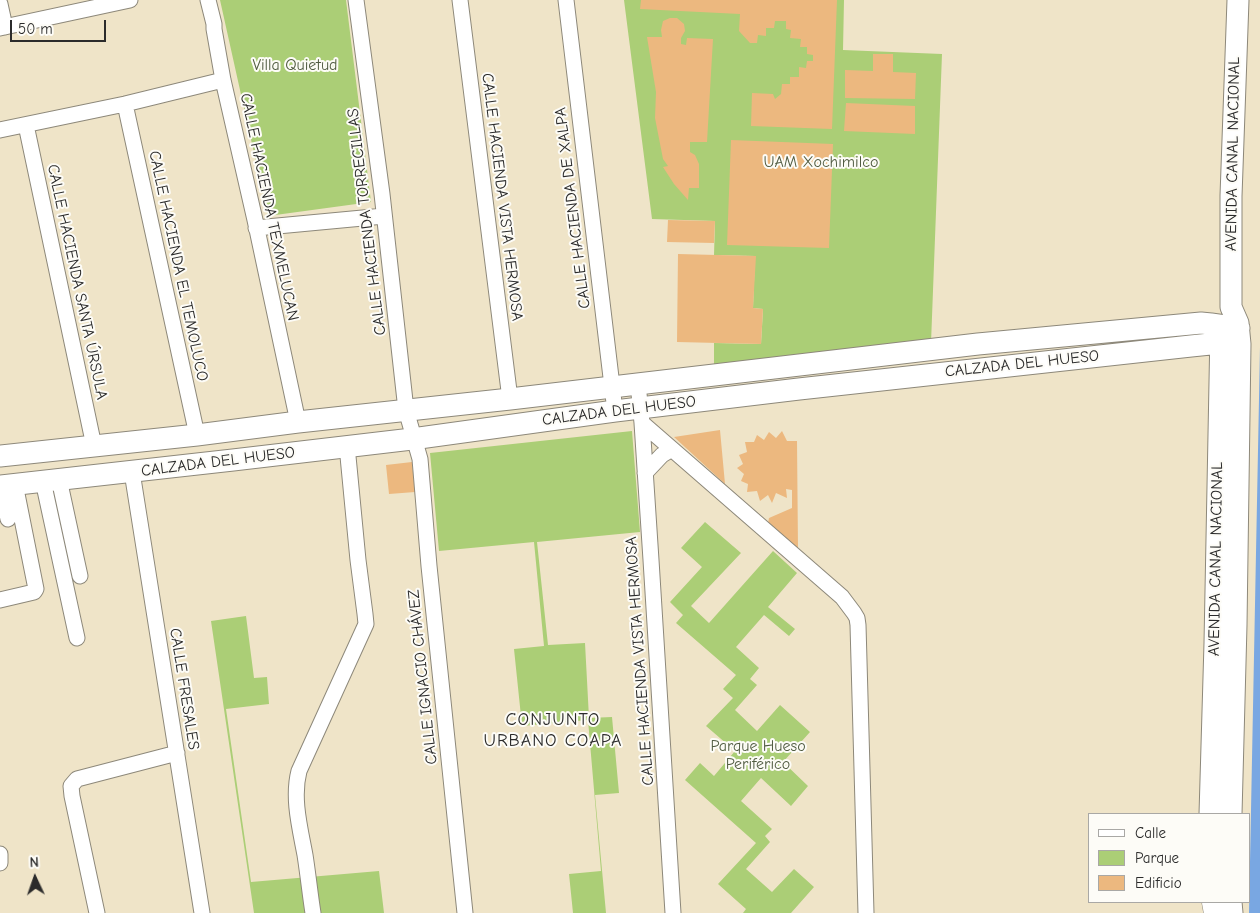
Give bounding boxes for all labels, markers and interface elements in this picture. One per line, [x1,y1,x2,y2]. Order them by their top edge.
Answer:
scale bar [12,10,109,42]
text: 50 m [18,20,53,38]
park label: Villa Quietud [252,55,338,75]
street label: AVENIDA CANAL NACIONAL [1222,57,1244,251]
street label: CALLE HACIENDA VISTA HERMOSA [477,72,527,322]
street label: CALLE HACIENDA TEXMELUCAN [235,91,303,323]
street label: CALLE HACIENDA DE XALPA [551,106,595,310]
street label: CALLE HACIENDA TORRECILLAS [344,107,390,337]
street label: CALLE HACIENDA EL TEMOLUCO [144,149,212,383]
park label: UAM Xochimilco [764,152,878,172]
street label: CALLE HACIENDA SANTA ÚRSULA [43,163,111,401]
street label: CALZADA DEL HUESO [944,346,1100,382]
street label: CALZADA DEL HUESO [541,392,697,430]
street label: CALZADA DEL HUESO [140,443,296,481]
street label: AVENIDA CANAL NACIONAL [1205,462,1227,656]
street label: CALLE HACIENDA VISTA HERMOSA [622,536,658,786]
street label: CALLE IGNACIO CHÁVEZ [404,589,442,765]
street label: CALLE FRESALES [165,627,203,751]
district label: CONJUNTO URBANO COAPA [482,709,624,752]
park label: Parque Hueso Periférico [710,736,806,774]
legend [1088,813,1250,903]
text: Calle [1135,824,1166,842]
text: Parque [1135,849,1179,867]
north arrow [10,853,60,903]
text: N [29,854,39,871]
text: Edificio [1135,874,1182,892]

